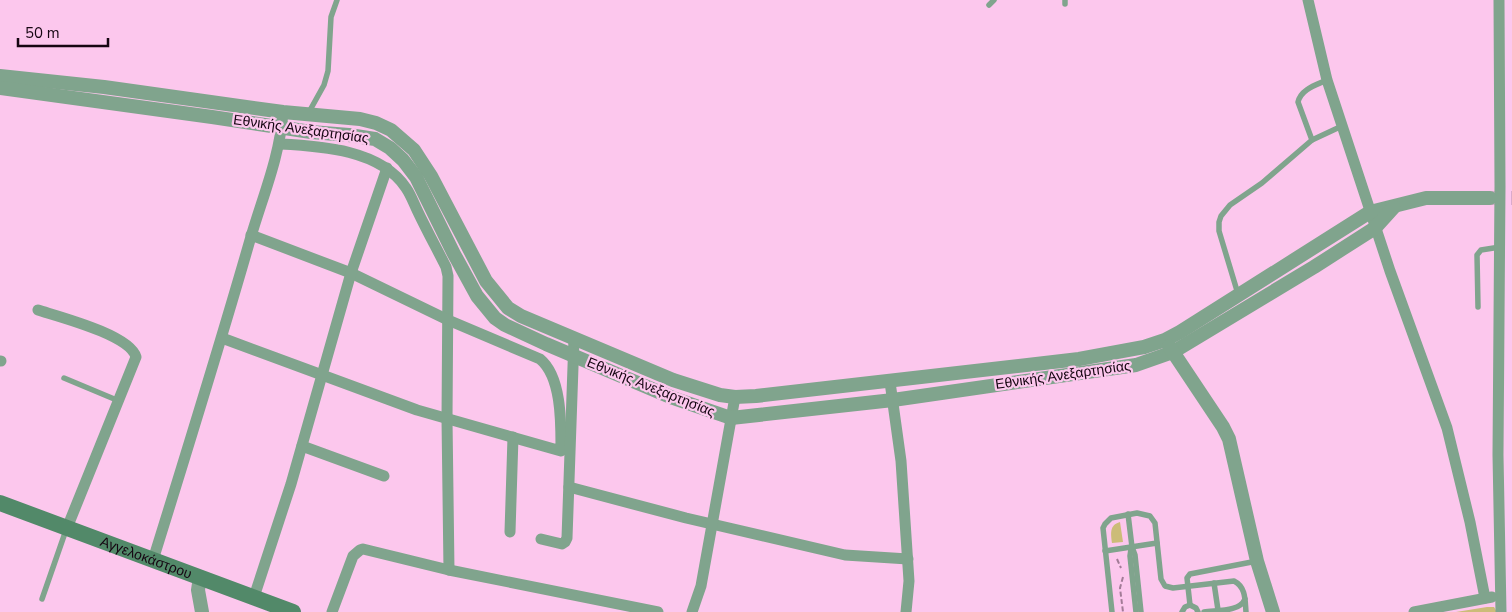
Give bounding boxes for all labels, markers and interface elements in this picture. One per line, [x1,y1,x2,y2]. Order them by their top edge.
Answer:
scale bar [18,15,108,47]
text: 50 m [25,23,60,43]
street label: Εθνικής Ανεξαρτησίας [232,110,370,148]
street label: Εθνικής Ανεξαρτησίας [584,353,718,421]
street label: Εθνικής Ανεξαρτησίας [994,356,1132,394]
street label: Αγγελοκάστρου [98,532,195,583]

